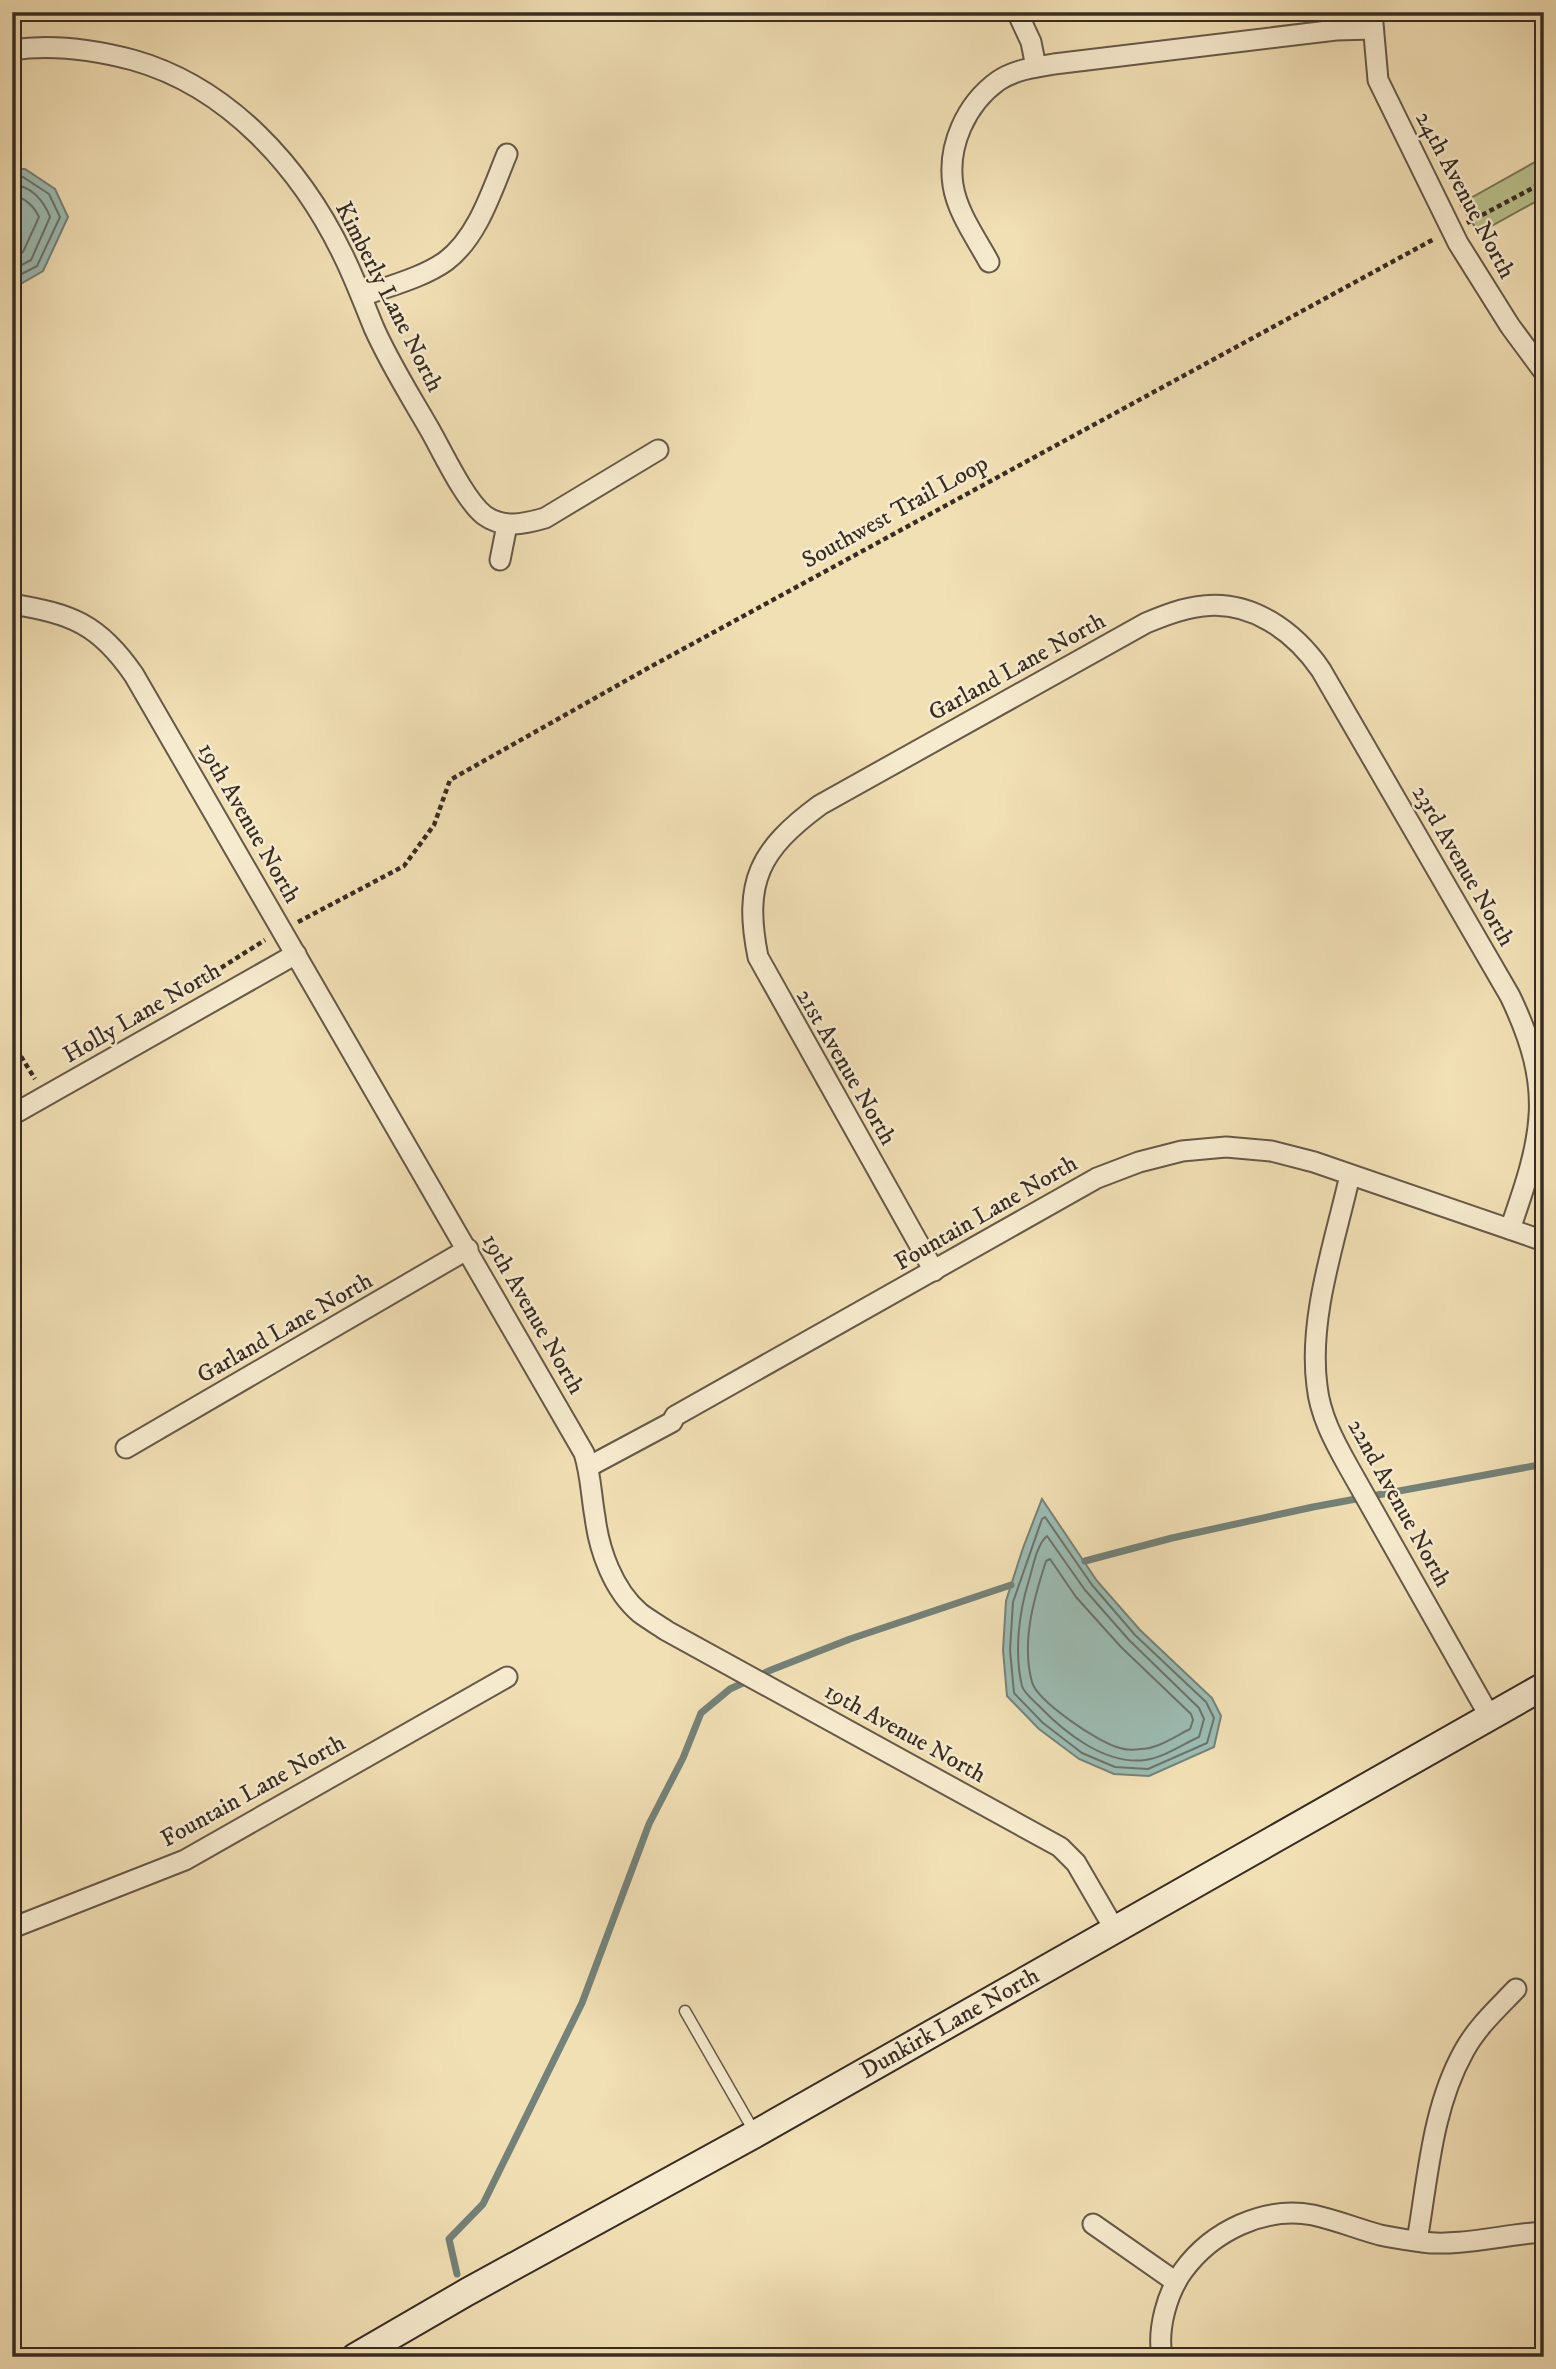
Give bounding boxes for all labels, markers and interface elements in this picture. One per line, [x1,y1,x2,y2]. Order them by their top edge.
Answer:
street label: 24th Avenue North [1408,106,1522,284]
street label: Kimberly Lane North [328,197,450,397]
street label: Southwest Trail Loop [797,448,993,576]
street label: Garland Lane North [923,606,1111,728]
street label: 19th Avenue North [191,737,307,909]
street label: 23rd Avenue North [1405,780,1521,952]
street label: Holly Lane North [58,956,227,1070]
street label: 21st Avenue North [789,983,903,1151]
street label: Fountain Lane North [889,1148,1083,1278]
street label: 19th Avenue North [475,1228,591,1400]
street label: Garland Lane North [192,1265,379,1390]
street label: 22nd Avenue North [1340,1414,1458,1593]
street label: 19th Avenue North [819,1676,992,1790]
street label: Fountain Lane North [155,1728,351,1854]
street label: Dunkirk Lane North [855,1961,1045,2086]

